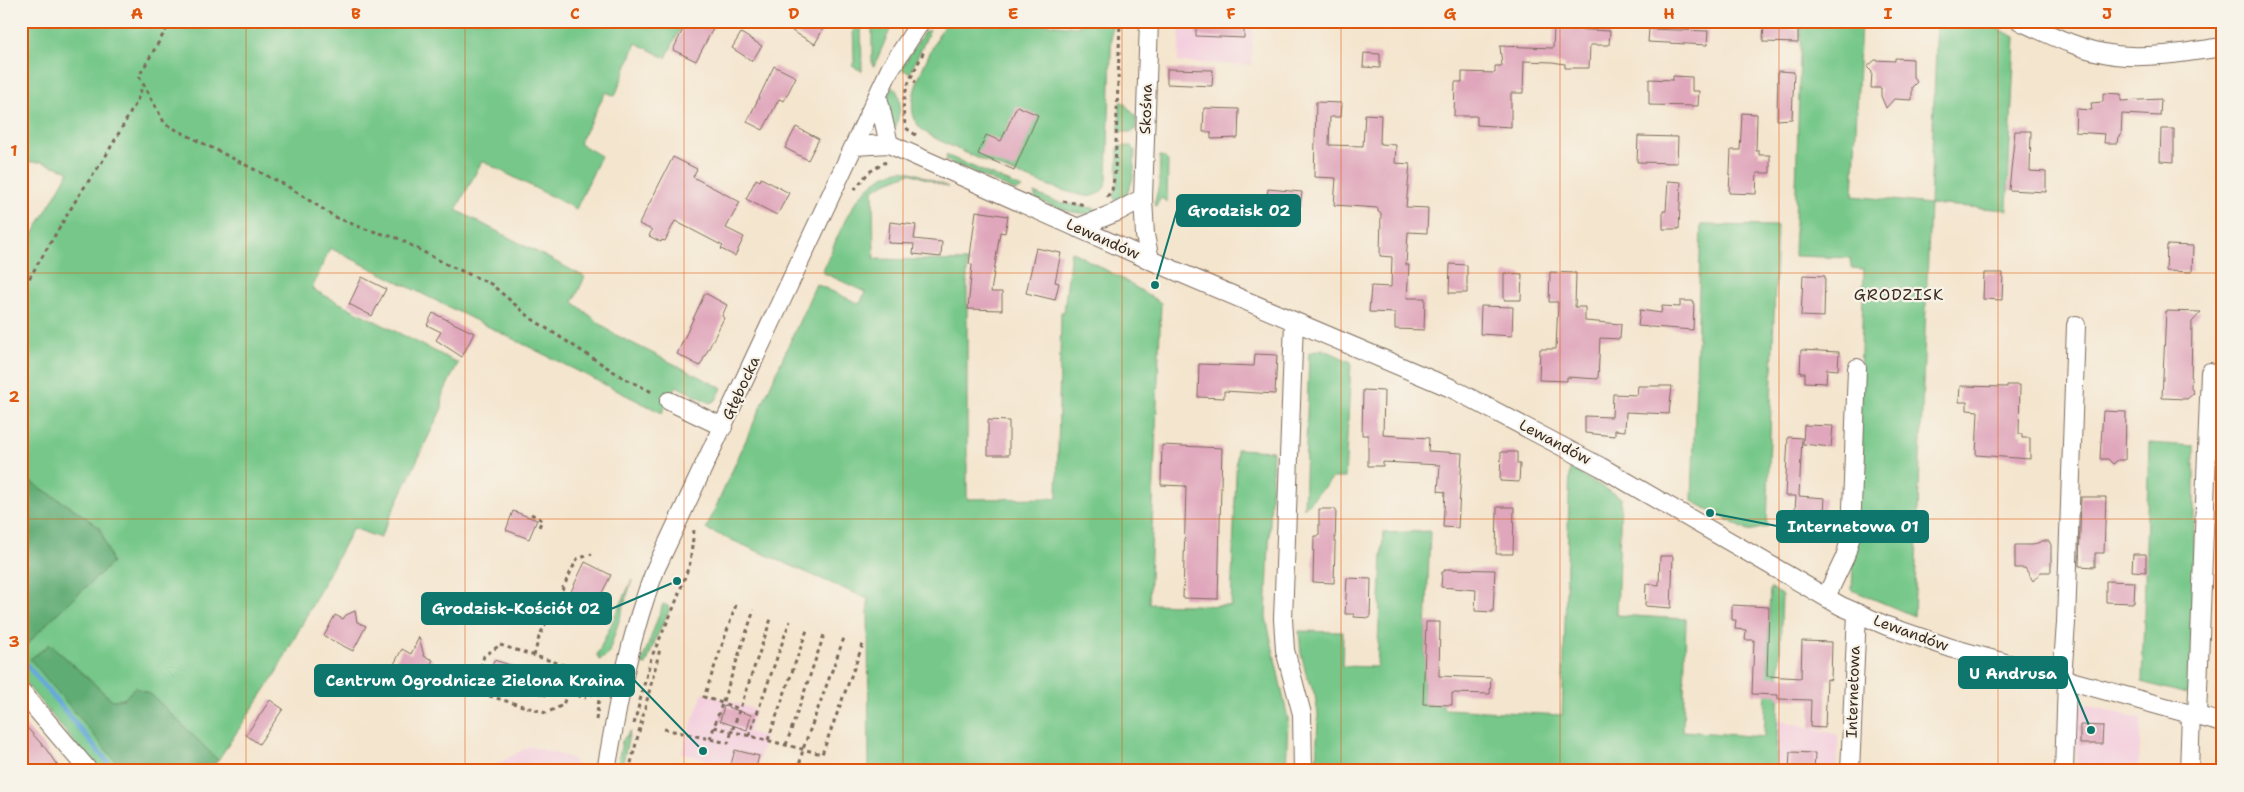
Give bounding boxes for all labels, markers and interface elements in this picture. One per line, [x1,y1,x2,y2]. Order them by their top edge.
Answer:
text: A [131,3,143,24]
text: B [351,3,361,24]
text: C [570,3,580,24]
text: D [788,3,800,24]
text: E [1008,3,1018,24]
text: F [1226,3,1236,24]
text: G [1444,3,1457,24]
text: H [1663,3,1675,24]
text: I [1884,3,1893,24]
text: J [2102,3,2112,24]
street label: Skośna [1135,83,1157,135]
text: 1 [10,140,18,161]
callout: Grodzisk 02 [1177,195,1300,226]
text: Grodzisk 02 [1188,200,1290,221]
street label: Lewandów [1063,214,1143,264]
district label: GRODZISK [1854,284,1944,305]
street label: Głębocka [718,352,765,423]
text: 2 [8,386,20,407]
street label: Lewandów [1516,415,1594,469]
callout: Internetowa 01 [1777,511,1928,542]
text: Internetowa 01 [1787,516,1919,537]
callout: Grodzisk-Kościół 02 [422,593,611,624]
text: Grodzisk-Kościół 02 [432,598,600,619]
street label: Lewandów [1871,610,1951,656]
text: 3 [8,631,20,652]
street label: Internetowa [1841,645,1865,739]
callout: U Andrusa [1959,657,2067,688]
text: U Andrusa [1969,663,2057,684]
callout: Centrum Ogrodnicze Zielona Kraina [315,665,634,696]
text: Centrum Ogrodnicze Zielona Kraina [325,670,625,691]

